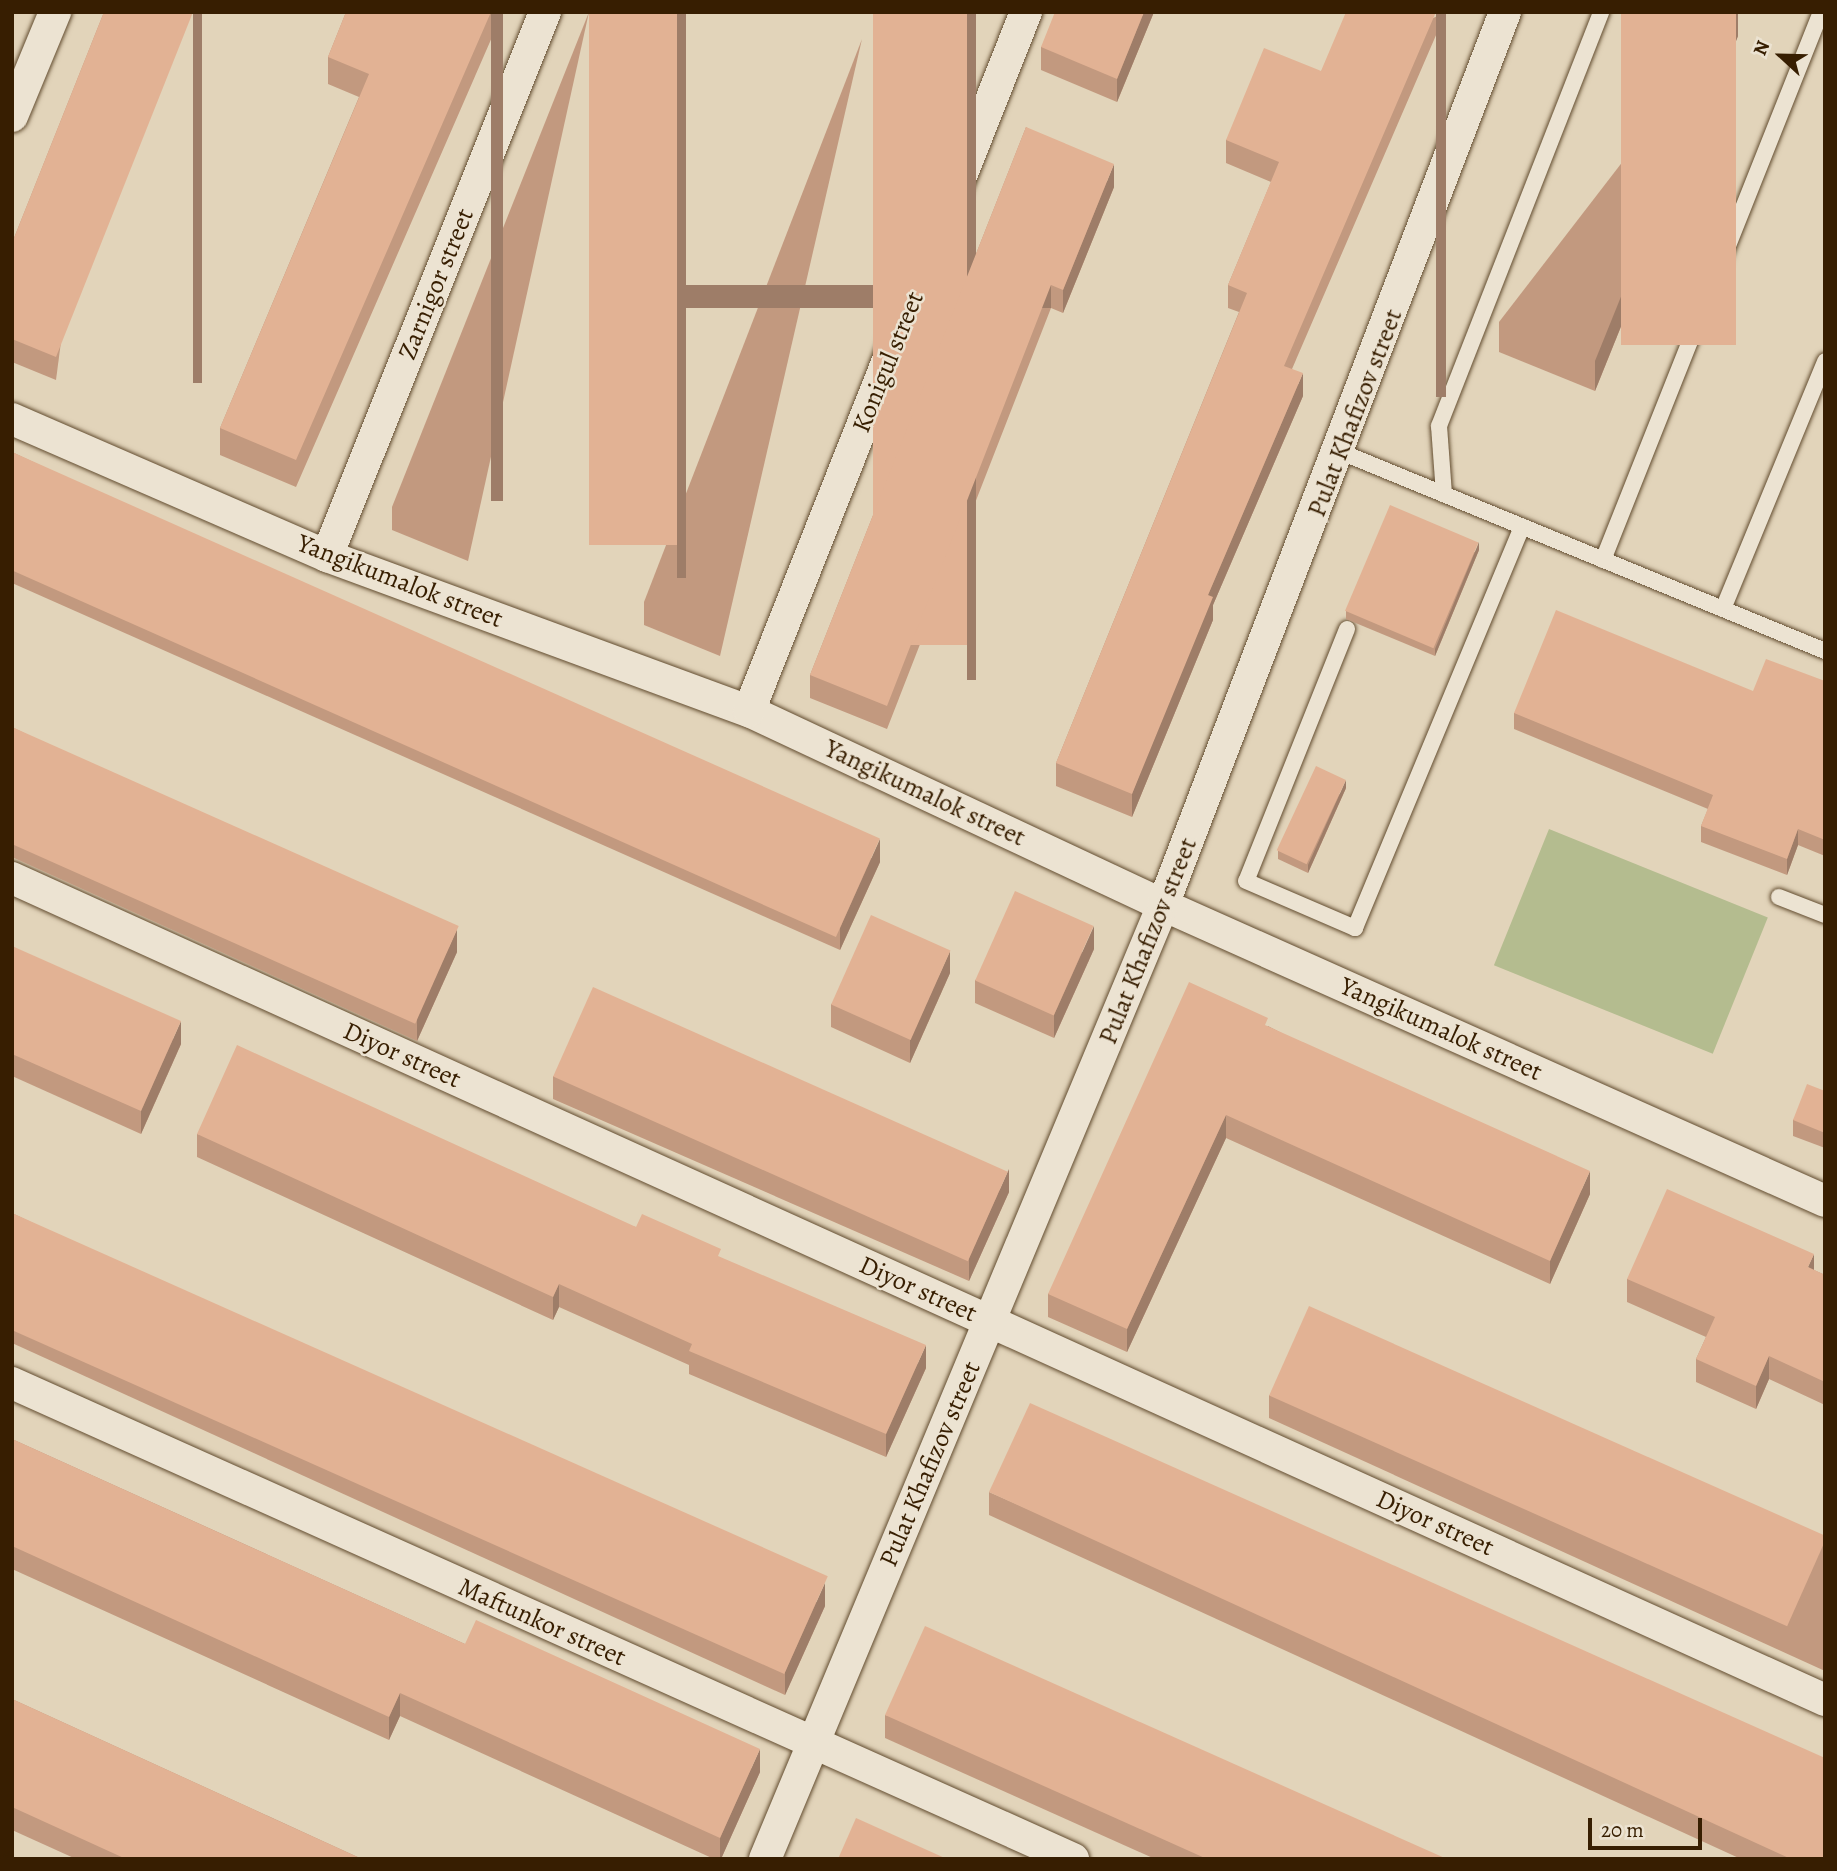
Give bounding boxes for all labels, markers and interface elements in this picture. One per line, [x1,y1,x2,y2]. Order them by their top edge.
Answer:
north arrow [1746,21,1816,91]
text: N [1747,37,1776,59]
street label: Zarnigor street [392,204,480,364]
street label: Konigul street [846,287,930,437]
street label: Pulat Khafizov street [1301,305,1409,521]
street label: Yangikumalok street [293,527,507,635]
street label: Yangikumalok street [820,733,1030,853]
street label: Pulat Khafizov street [1092,833,1204,1049]
street label: Yangikumalok street [1335,970,1547,1088]
street label: Diyor street [338,1015,466,1095]
street label: Diyor street [854,1249,982,1329]
street label: Pulat Khafizov street [873,1357,987,1571]
street label: Diyor street [1371,1483,1499,1563]
street label: Maftunkor street [453,1571,631,1673]
scale bar [1592,1804,1706,1848]
text: 20 m [1601,1816,1644,1844]

